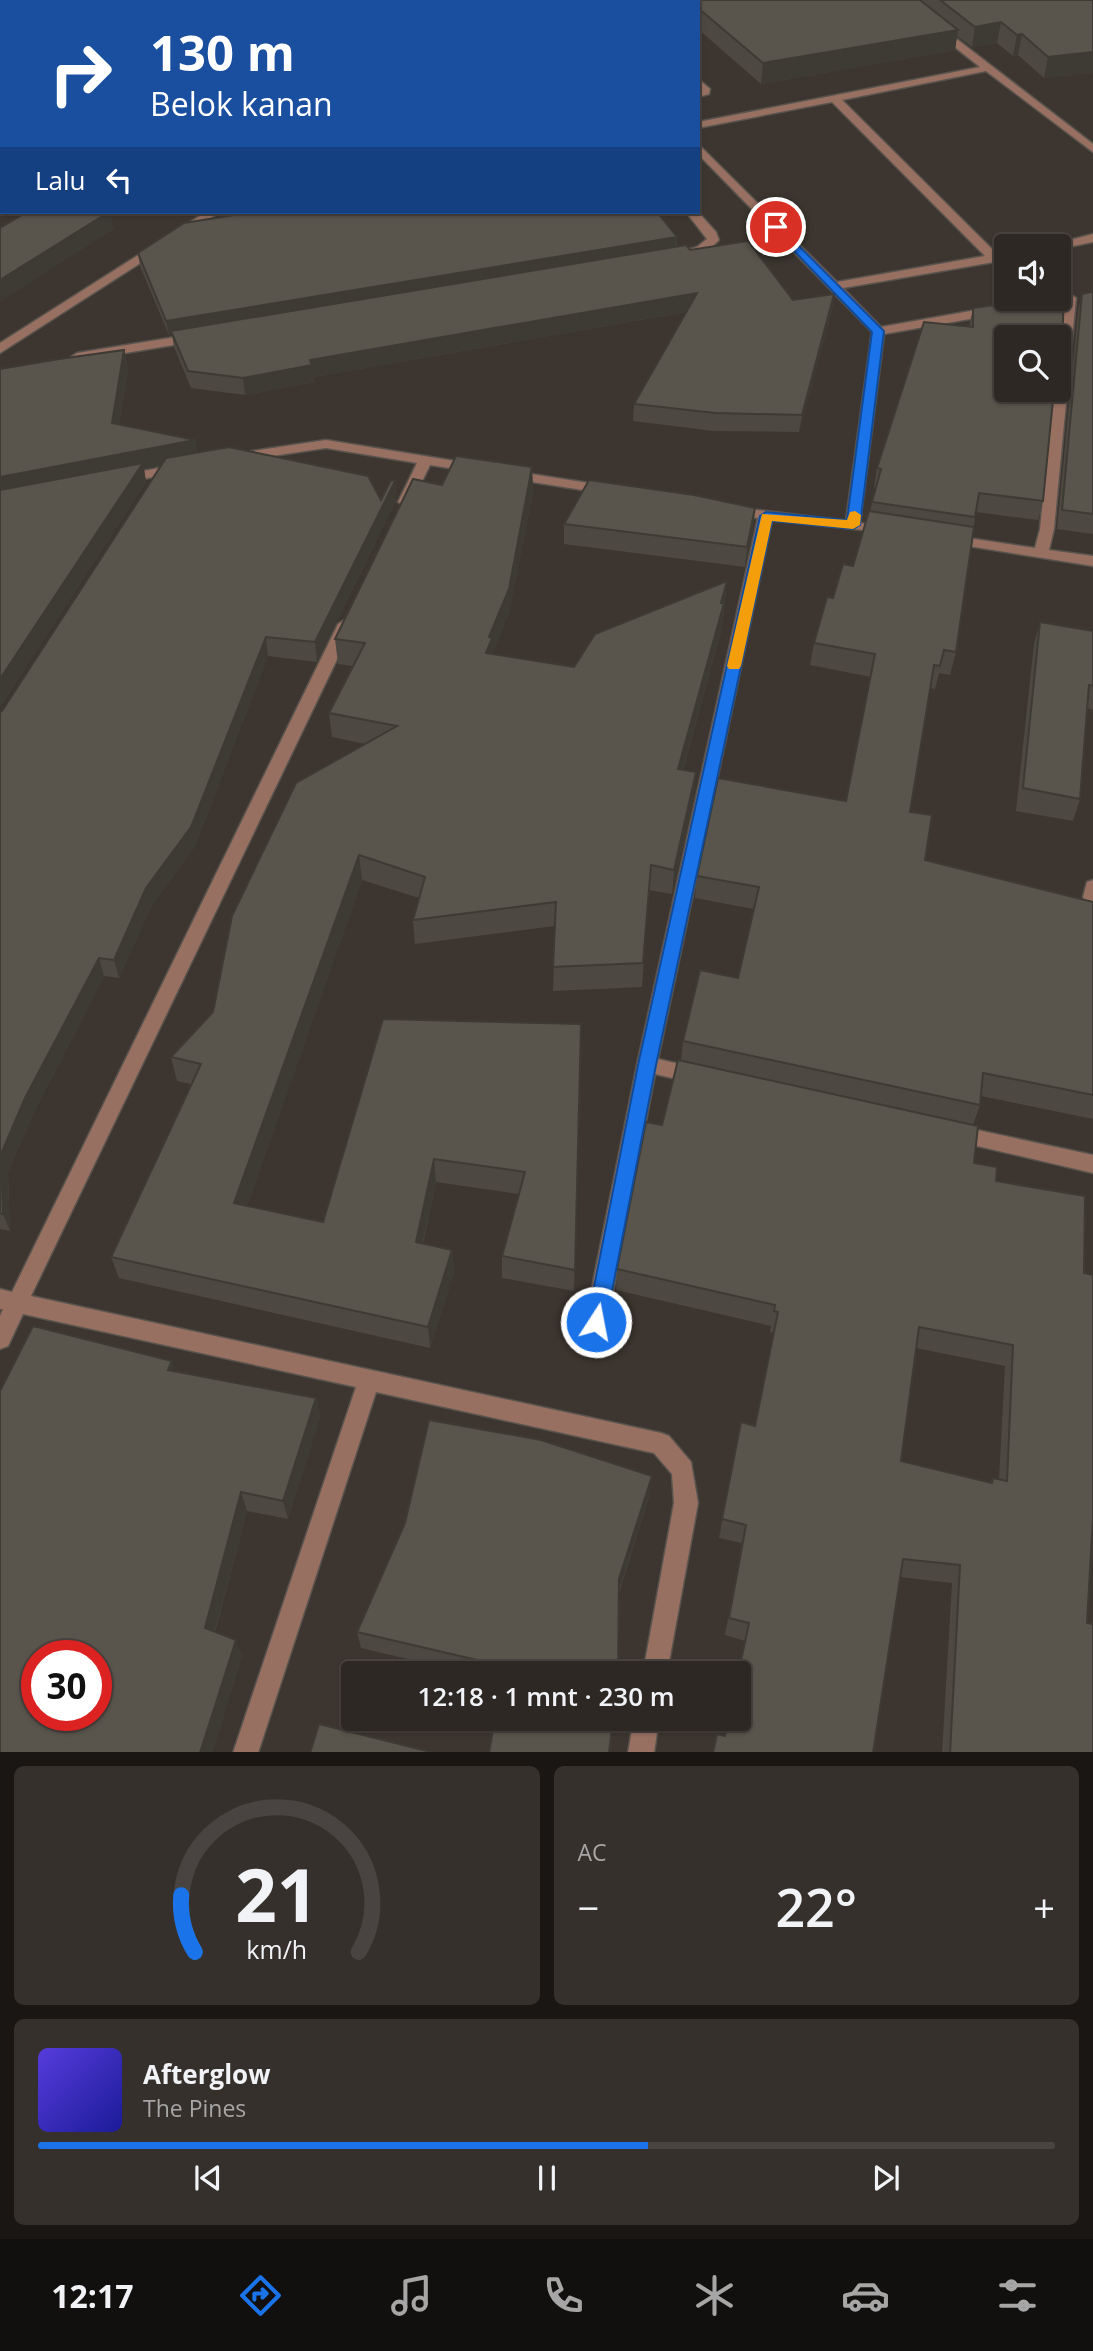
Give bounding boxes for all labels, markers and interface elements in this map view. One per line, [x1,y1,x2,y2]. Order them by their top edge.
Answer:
text: 130 m [150,19,295,85]
icon: right [35,28,126,119]
text: Belok kanan [150,82,333,125]
icon: left [100,161,138,199]
text: Lalu [35,162,86,198]
pin [746,197,806,257]
icon: arrive [757,208,795,246]
map controls [994,234,1071,402]
button: sound [994,234,1071,311]
button: search [994,325,1071,402]
position arrow [559,1285,633,1359]
speed limit sign: 30 [21,1640,112,1731]
text: 12:18 · 1 mnt · 230 m [417,1678,675,1714]
text: AC [578,1836,607,1868]
text: 21 [235,1844,318,1943]
text: 22° [775,1871,857,1942]
text: − [578,1881,599,1933]
text: + [1033,1881,1055,1933]
text: km/h [246,1931,307,1965]
text: Afterglow [143,2056,270,2092]
text: The Pines [143,2092,246,2124]
icon: previous [189,2159,227,2197]
icon: pause [528,2159,566,2197]
icon: next [867,2159,905,2197]
icon: directions [236,2271,285,2320]
icon: music [387,2271,436,2320]
icon: phone [539,2271,588,2320]
icon: climate [690,2271,739,2320]
icon: car [841,2271,890,2320]
icon: filters [993,2271,1042,2320]
text: 12:17 [51,2274,134,2317]

